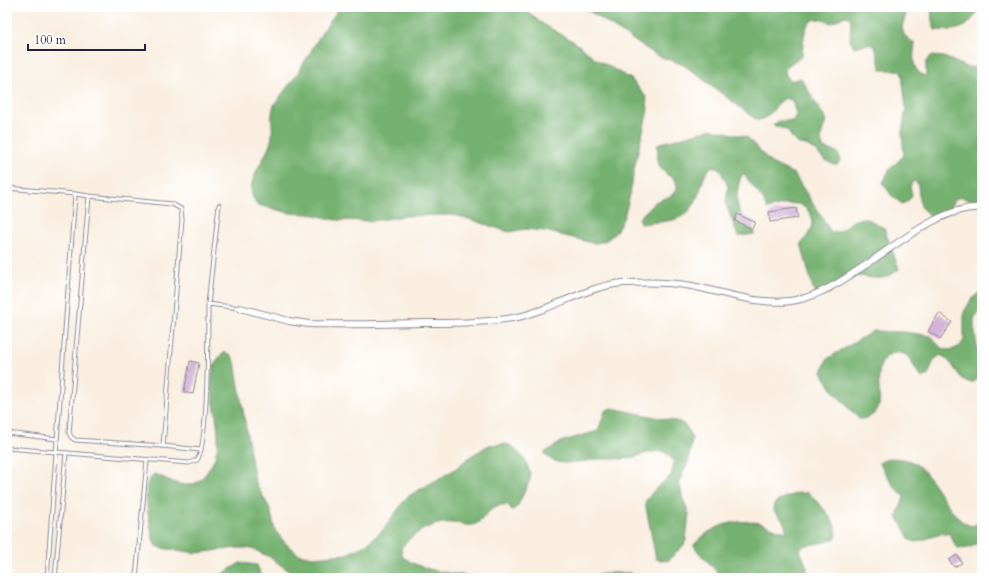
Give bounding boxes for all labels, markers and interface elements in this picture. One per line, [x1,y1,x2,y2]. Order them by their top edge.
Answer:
scale bar [28,26,145,52]
text: 100 m [34,32,67,48]

